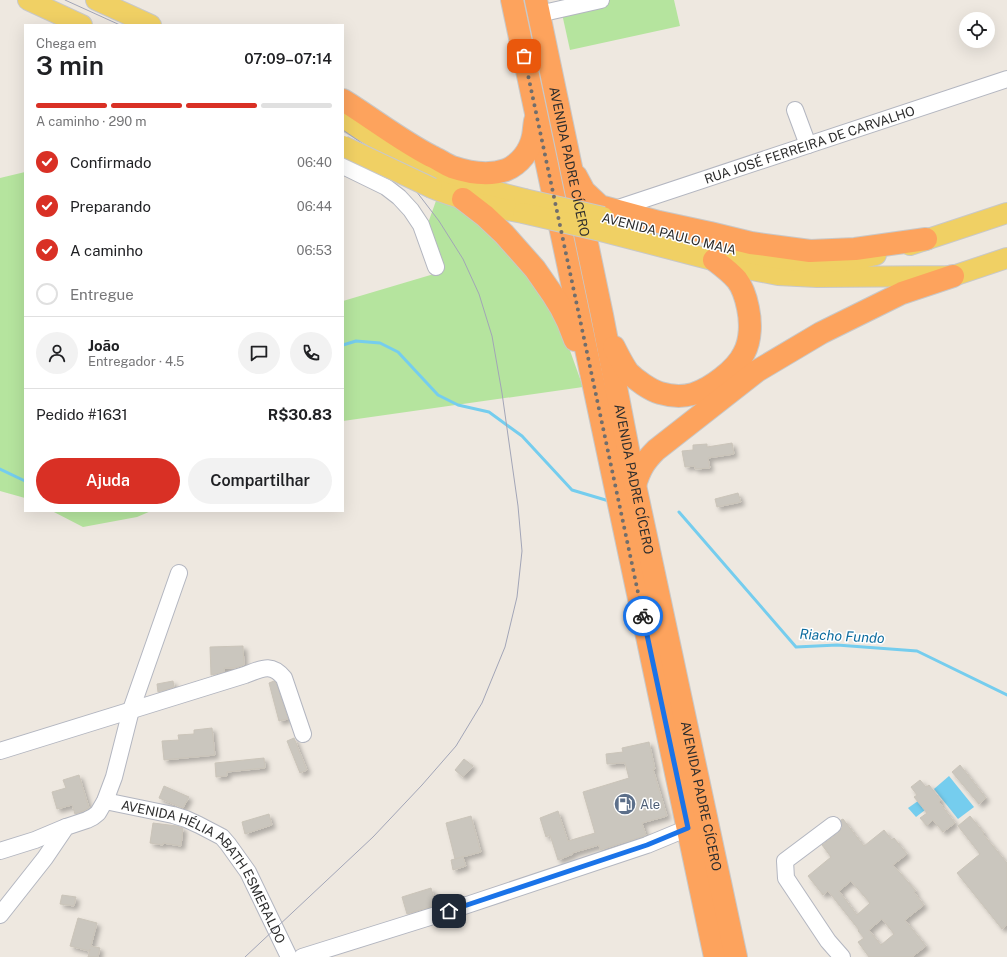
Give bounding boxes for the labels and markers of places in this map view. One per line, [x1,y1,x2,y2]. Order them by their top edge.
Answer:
pin [507,39,541,73]
fuel station icon: Ale [612,791,638,817]
place label: Ale [640,797,660,812]
pin [432,894,466,928]

